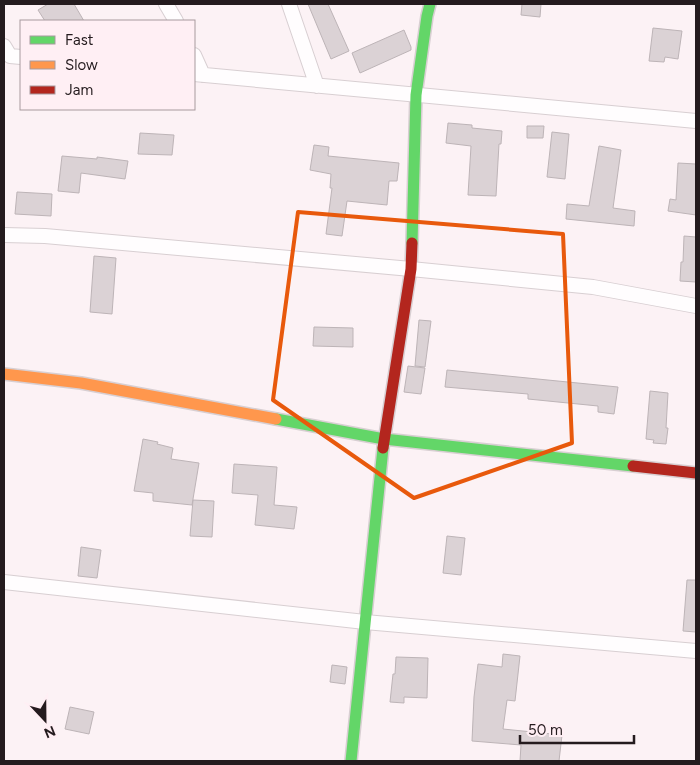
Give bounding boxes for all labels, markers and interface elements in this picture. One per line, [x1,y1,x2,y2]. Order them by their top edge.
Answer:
legend [20,20,195,110]
text: Fast [65,31,94,49]
text: Slow [65,56,98,74]
text: Jam [65,81,93,99]
north arrow [20,695,70,745]
scale bar [520,712,634,744]
text: 50 m [528,721,563,739]
text: N [41,722,58,741]

